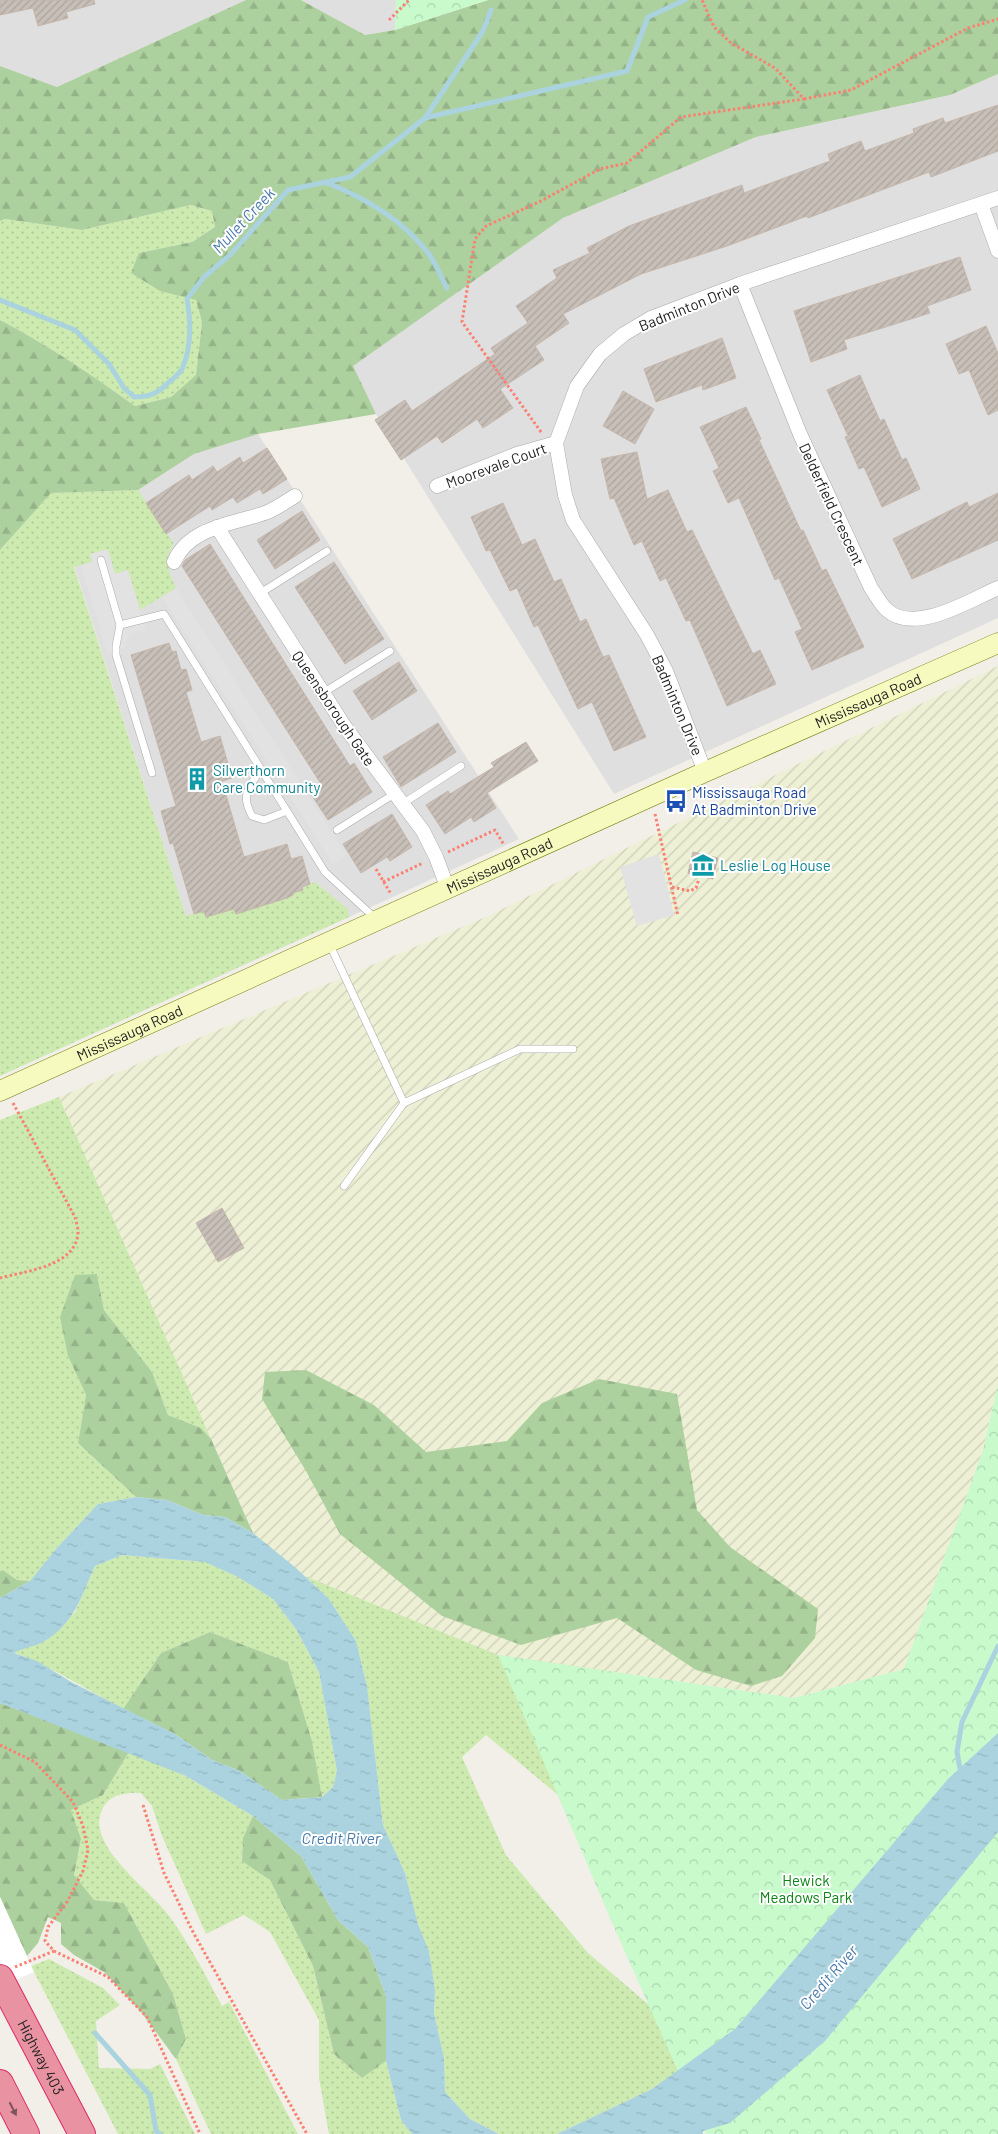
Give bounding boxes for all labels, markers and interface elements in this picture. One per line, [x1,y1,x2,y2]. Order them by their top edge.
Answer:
water label: Mullet Creek [208,183,278,257]
street label: Badminton Drive [636,278,742,334]
street label: Moorevale Court [443,438,549,492]
street label: Delderfield Crescent [796,440,868,568]
street label: Queensborough Gate [289,647,379,769]
street label: Badminton Drive [649,652,707,758]
street label: Mississauga Road [812,669,924,731]
place label: Silverthorn Care Community [213,761,321,796]
building icon: Silverthorn Care Community [184,766,210,792]
place label: Mississauga Road At Badminton Drive [692,783,817,818]
bus stop icon: Mississauga Road At Badminton Drive [663,788,689,814]
street label: Mississauga Road [443,833,555,897]
museum icon: Leslie Log House [690,852,716,878]
place label: Leslie Log House [720,856,831,874]
street label: Mississauga Road [74,1001,185,1064]
water label: Credit River [302,1828,382,1847]
park label: Hewick Meadows Park [760,1871,853,1906]
water label: Credit River [795,1940,862,2013]
street label: Highway 403 [14,2016,69,2097]
one-way arrow [9,2101,17,2116]

